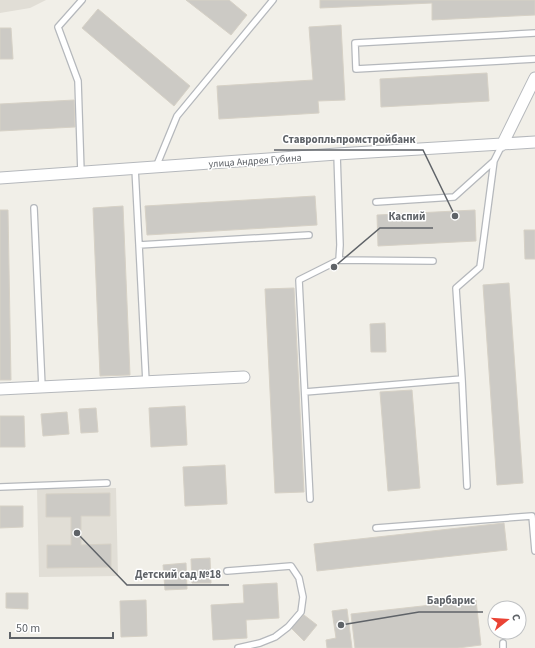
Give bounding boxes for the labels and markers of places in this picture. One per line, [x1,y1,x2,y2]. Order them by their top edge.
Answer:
callout: Ставропльпромстройбанк [274,127,423,150]
callout: Каспий [380,205,433,228]
callout: Детский сад №18 [127,562,229,585]
callout: Барбарис [419,589,483,612]

